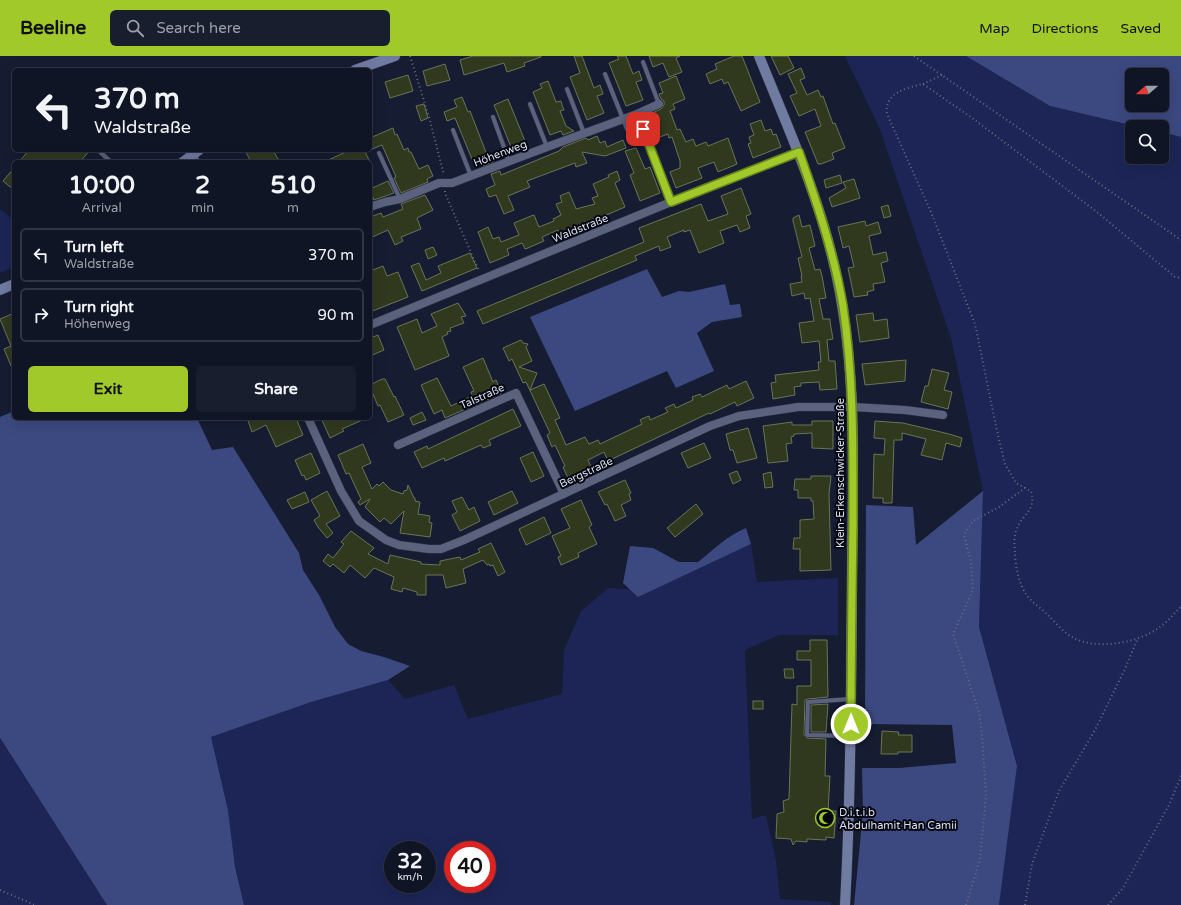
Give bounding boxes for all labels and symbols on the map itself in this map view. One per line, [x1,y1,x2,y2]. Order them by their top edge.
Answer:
north arrow [1125,68,1169,112]
pin [626,112,660,146]
street label: Höhenweg [472,137,529,170]
street label: Waldstraße [550,211,610,246]
street label: Talstraße [458,381,507,412]
street label: Klein-Erkenschwicker-Straße [834,398,847,548]
street label: Bergstraße [557,454,615,491]
position arrow [830,703,872,745]
place label: D.i.t.i.b Abdulhamit Han Camii [839,806,957,832]
mosque icon: D.i.t.i.b Abdulhamit Han Camii [814,807,836,829]
speed limit sign: 40 [444,841,496,893]

